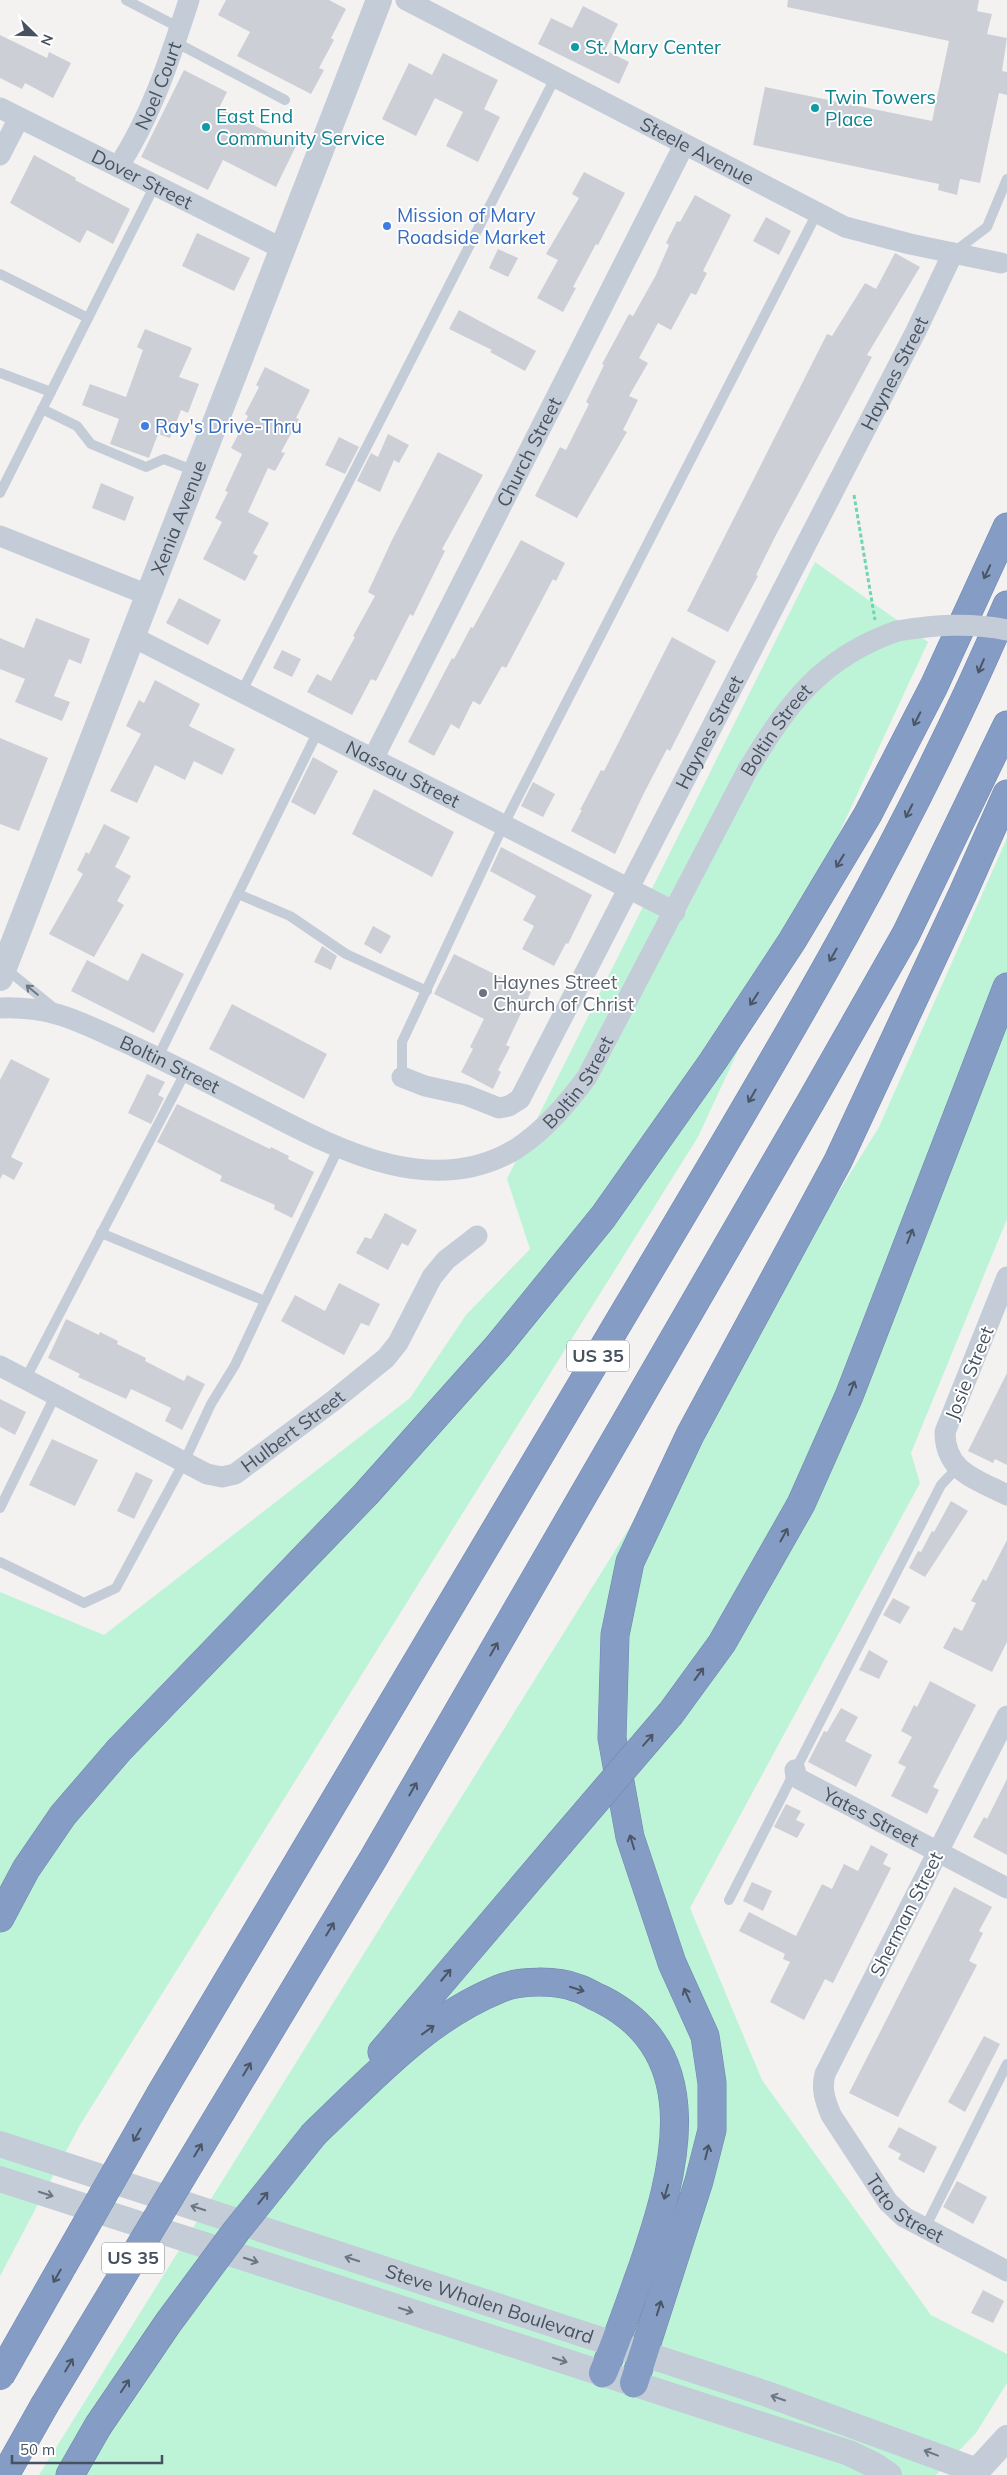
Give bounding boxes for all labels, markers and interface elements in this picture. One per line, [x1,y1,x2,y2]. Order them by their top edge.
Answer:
north arrow [10,10,60,60]
text: N [37,32,57,48]
place label: St. Mary Center [585,35,721,59]
street label: Noel Court [129,38,186,134]
marker: St. Mary Center [569,41,581,53]
place label: Twin Towers Place [825,85,936,131]
marker: Twin Towers Place [809,102,821,114]
place label: East End Community Service [216,104,385,150]
street label: Steele Avenue [636,111,758,190]
marker: East End Community Service [200,121,212,133]
street label: Dover Street [88,144,197,214]
place label: Mission of Mary Roadside Market [397,203,546,249]
marker: Mission of Mary Roadside Market [381,220,393,232]
street label: Haynes Street [855,312,933,434]
street label: Church Street [491,393,567,511]
place label: Ray's Drive-Thru [155,414,302,438]
marker: Ray's Drive-Thru [139,420,151,432]
street label: Xenia Avenue [145,457,212,578]
one-way arrow [981,564,991,579]
one-way arrow [976,658,986,673]
street label: Haynes Street [670,671,748,793]
street label: Boltin Street [735,678,817,780]
one-way arrow [912,711,922,726]
street label: Nassau Street [342,735,464,813]
one-way arrow [904,803,913,818]
one-way arrow [834,854,844,868]
one-way arrow [828,947,837,962]
place label: Haynes Street Church of Christ [493,970,634,1016]
one-way arrow [26,985,39,996]
marker: Haynes Street Church of Christ [477,987,489,999]
one-way arrow [748,992,759,1006]
street label: Boltin Street [116,1030,224,1099]
street label: Boltin Street [537,1032,618,1134]
one-way arrow [747,1089,757,1103]
one-way arrow [906,1229,915,1244]
street label: Josie Street [939,1322,999,1423]
road number: US 35 [567,1340,629,1372]
one-way arrow [848,1380,857,1396]
street label: Hulbert Street [236,1384,350,1478]
one-way arrow [780,1528,789,1543]
one-way arrow [490,1642,500,1656]
one-way arrow [694,1668,705,1681]
one-way arrow [642,1734,653,1747]
street label: Yates Street [818,1781,924,1852]
one-way arrow [408,1782,418,1797]
one-way arrow [626,1835,636,1851]
street label: Sherman Street [864,1847,948,1980]
one-way arrow [326,1923,336,1937]
one-way arrow [440,1969,451,1982]
one-way arrow [569,1984,585,1994]
one-way arrow [681,1988,691,2003]
one-way arrow [421,2025,434,2036]
one-way arrow [242,2062,252,2076]
one-way arrow [132,2128,142,2143]
one-way arrow [193,2144,203,2158]
one-way arrow [702,2145,712,2161]
street label: Tato Street [861,2169,948,2248]
one-way arrow [660,2184,670,2200]
one-way arrow [38,2189,54,2199]
one-way arrow [257,2192,268,2205]
one-way arrow [190,2203,206,2213]
road number: US 35 [102,2242,164,2274]
one-way arrow [345,2254,361,2263]
one-way arrow [243,2255,259,2265]
street label: Steve Whalen Boulevard [383,2258,597,2349]
one-way arrow [51,2269,61,2283]
one-way arrow [655,2300,665,2316]
one-way arrow [397,2305,413,2315]
one-way arrow [552,2355,568,2365]
one-way arrow [65,2358,75,2372]
one-way arrow [121,2379,131,2393]
one-way arrow [771,2393,787,2402]
scale bar [12,2432,162,2464]
text: 50 m [20,2440,55,2459]
one-way arrow [924,2448,939,2458]

